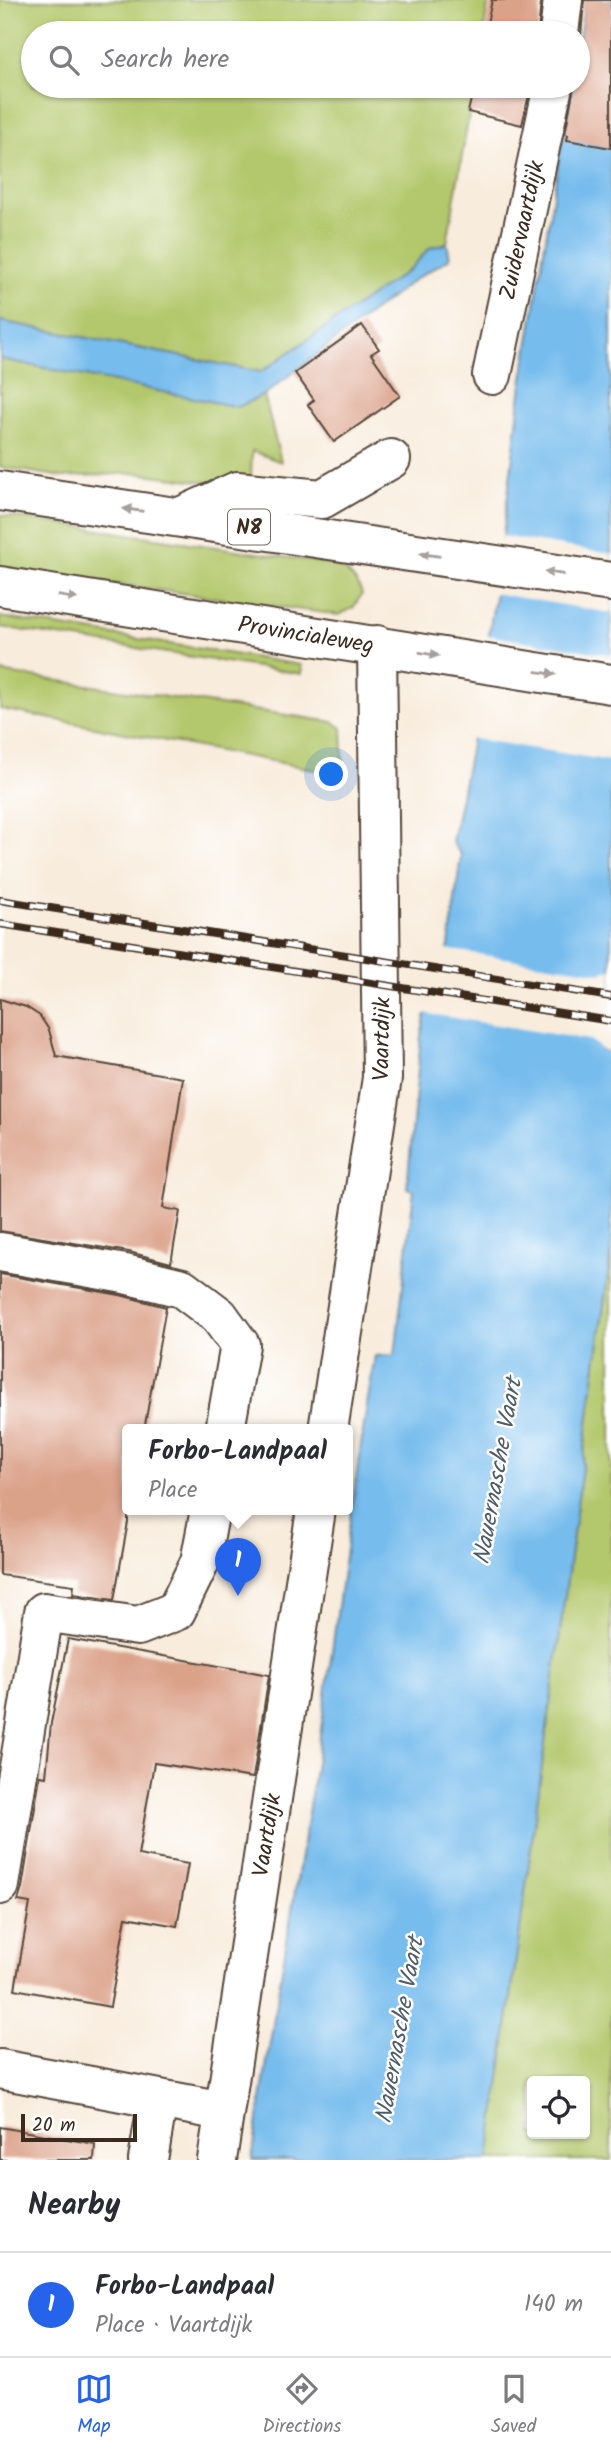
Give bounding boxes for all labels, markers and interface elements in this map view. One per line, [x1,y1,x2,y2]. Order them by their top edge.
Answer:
search box [21,21,590,98]
text: Search here [101,39,229,81]
icon: search [45,41,83,79]
street label: Zuidervaartdijk [491,157,555,303]
one-way arrow [122,504,144,515]
road number: N8 [228,510,270,544]
one-way arrow [419,549,441,560]
one-way arrow [543,567,565,578]
one-way arrow [57,592,79,603]
street label: Provincialeweg [235,607,376,664]
one-way arrow [418,649,440,660]
one-way arrow [535,668,557,679]
your location [314,757,348,791]
street label: Vaartdijk [364,997,402,1081]
water label: Nauernasche Vaart [463,1371,535,1567]
popup [122,1424,353,1515]
text: Forbo-Landpaal [148,1431,327,1473]
text: Place [148,1473,197,1509]
pin: 1 [215,1538,261,1596]
street label: Vaartdijk [244,1791,292,1880]
water label: Nauernasche Vaart [365,1930,437,2126]
map controls [527,2076,590,2139]
button: locate [527,2076,590,2139]
scale bar [21,2111,136,2143]
text: 20 m [32,2111,75,2141]
text: Nearby [28,2182,120,2230]
text: Forbo-Landpaal [95,2266,274,2308]
text: 1 [48,2287,54,2323]
text: 140 m [524,2287,583,2323]
text: Place · Vaartdijk [95,2308,252,2344]
tab: Map [75,2370,113,2442]
tab: Directions [263,2370,341,2442]
tab: Saved [491,2370,536,2442]

